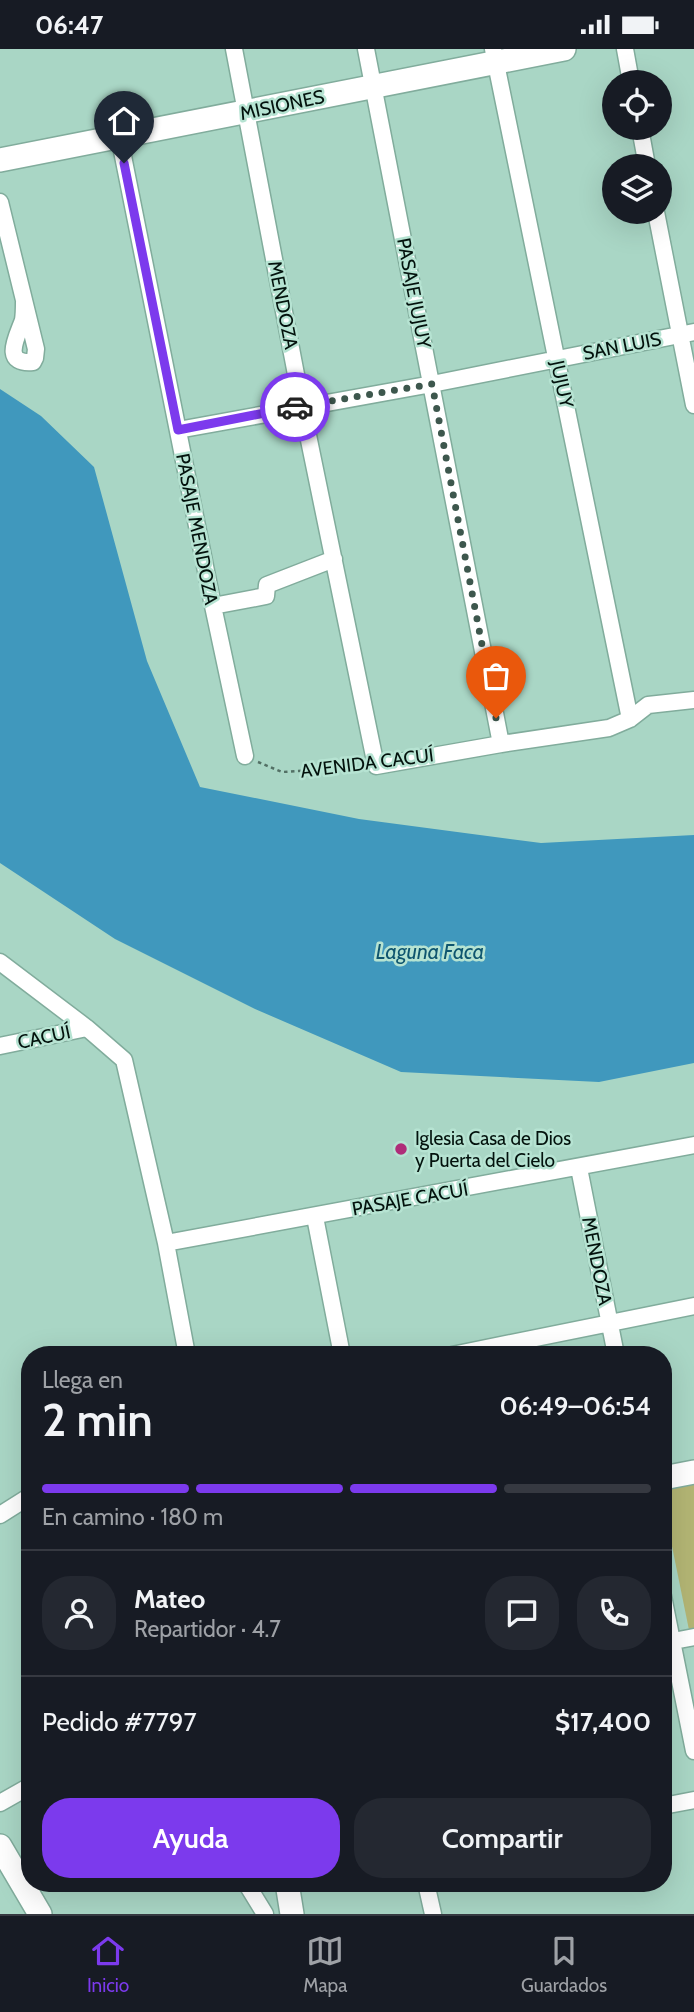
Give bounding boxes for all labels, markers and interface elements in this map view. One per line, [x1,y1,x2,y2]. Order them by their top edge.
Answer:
text: 06:47 [35,9,103,41]
map controls [602,70,672,224]
button: locate [602,70,672,140]
street label: MISIONES [238,85,326,125]
pin [94,91,154,163]
icon: home [105,102,143,140]
button: layers [602,154,672,224]
street label: PASAJE JUJUY [392,236,436,351]
street label: MENDOZA [263,259,303,351]
street label: SAN LUIS [581,327,663,365]
street label: JUJUY [546,357,578,410]
courier [260,372,330,442]
icon: car [276,388,314,426]
street label: PASAJE MENDOZA [171,451,223,607]
pin [466,646,526,718]
icon: bag [477,657,515,695]
street label: AVENIDA CACUÍ [299,742,435,783]
water label: Laguna Faca [376,939,484,964]
street label: CACUÍ [15,1019,73,1054]
place label: Iglesia Casa de Dios y Puerta del Cielo [415,1127,571,1172]
marker: Iglesia Casa de Dios y Puerta del Cielo [393,1141,409,1157]
street label: PASAJE CACUÍ [350,1176,470,1221]
street label: MENDOZA [577,1215,617,1307]
text: Llega en [42,1366,123,1394]
text: 06:49–06:54 [499,1390,651,1422]
text: 2 min [42,1392,153,1448]
text: En camino · 180 m [42,1503,223,1531]
button: person [42,1576,116,1650]
button: chat [485,1576,559,1650]
button: phone [577,1576,651,1650]
text: Mateo [134,1583,205,1615]
text: Repartidor · 4.7 [134,1615,281,1643]
text: Pedido #7797 [42,1706,197,1738]
text: $17,400 [555,1706,651,1738]
button: Ayuda [42,1798,340,1878]
button: Compartir [354,1798,651,1878]
tab: Inicio [87,1932,129,1997]
tab: Mapa [303,1932,347,1997]
tab: Guardados [521,1932,607,1997]

